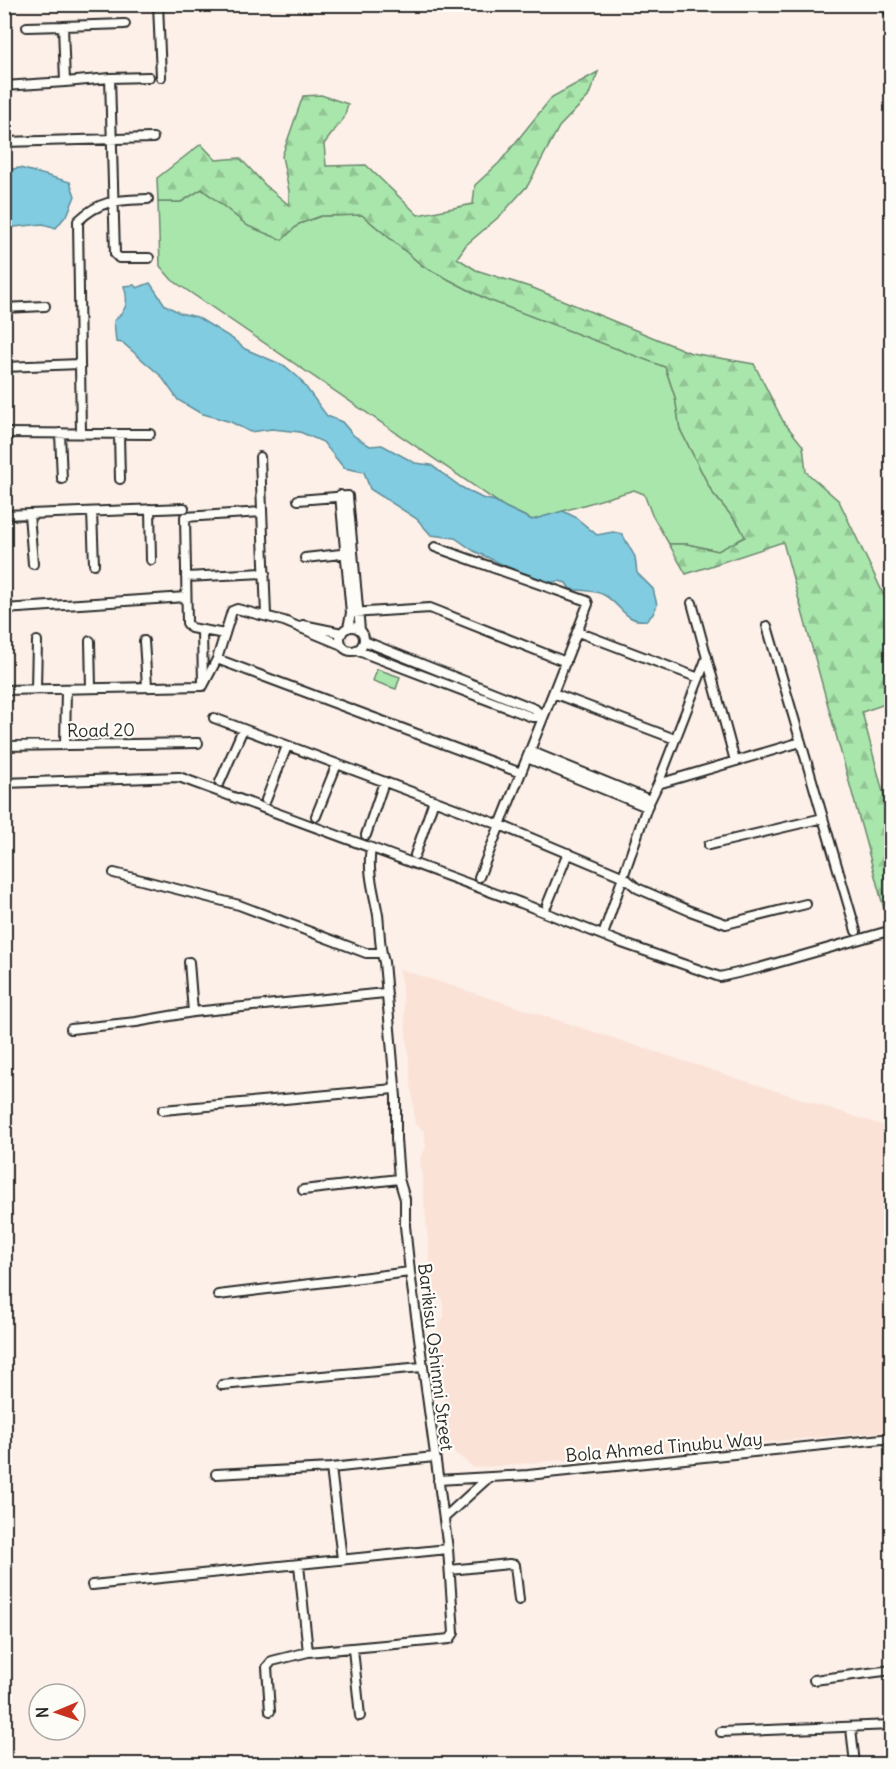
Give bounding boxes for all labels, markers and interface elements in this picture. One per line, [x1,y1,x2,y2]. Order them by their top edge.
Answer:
street label: Road 20 [67,718,135,742]
street label: Barikisu Oshinmi Street [413,1262,459,1452]
street label: Bola Ahmed Tinubu Way [564,1427,764,1467]
north arrow [27,1682,87,1742]
text: N [32,1707,52,1718]

